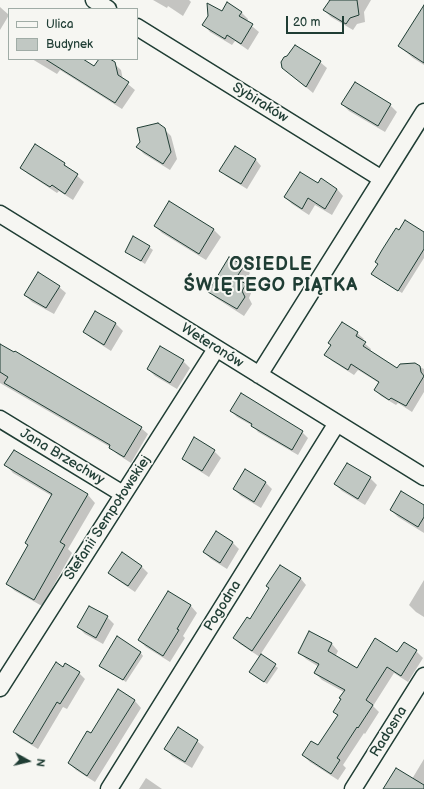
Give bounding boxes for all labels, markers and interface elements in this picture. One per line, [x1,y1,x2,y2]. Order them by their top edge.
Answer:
legend [8,8,138,60]
scale bar [288,8,346,34]
text: 20 m [293,15,320,30]
text: Ulica [46,17,73,32]
text: Budynek [46,37,93,52]
street label: Sybiraków [229,79,291,127]
district label: OSIEDLE ŚWIĘTEGO PIĄTKA [184,254,358,296]
street label: Weteranów [178,320,246,372]
street label: Jana Brzechwy [17,425,107,489]
street label: Stefanii Sempołowskiej [61,453,155,583]
street label: Pogodna [201,578,245,634]
street label: Radosna [367,704,411,760]
north arrow [8,741,48,781]
text: N [33,758,47,768]

